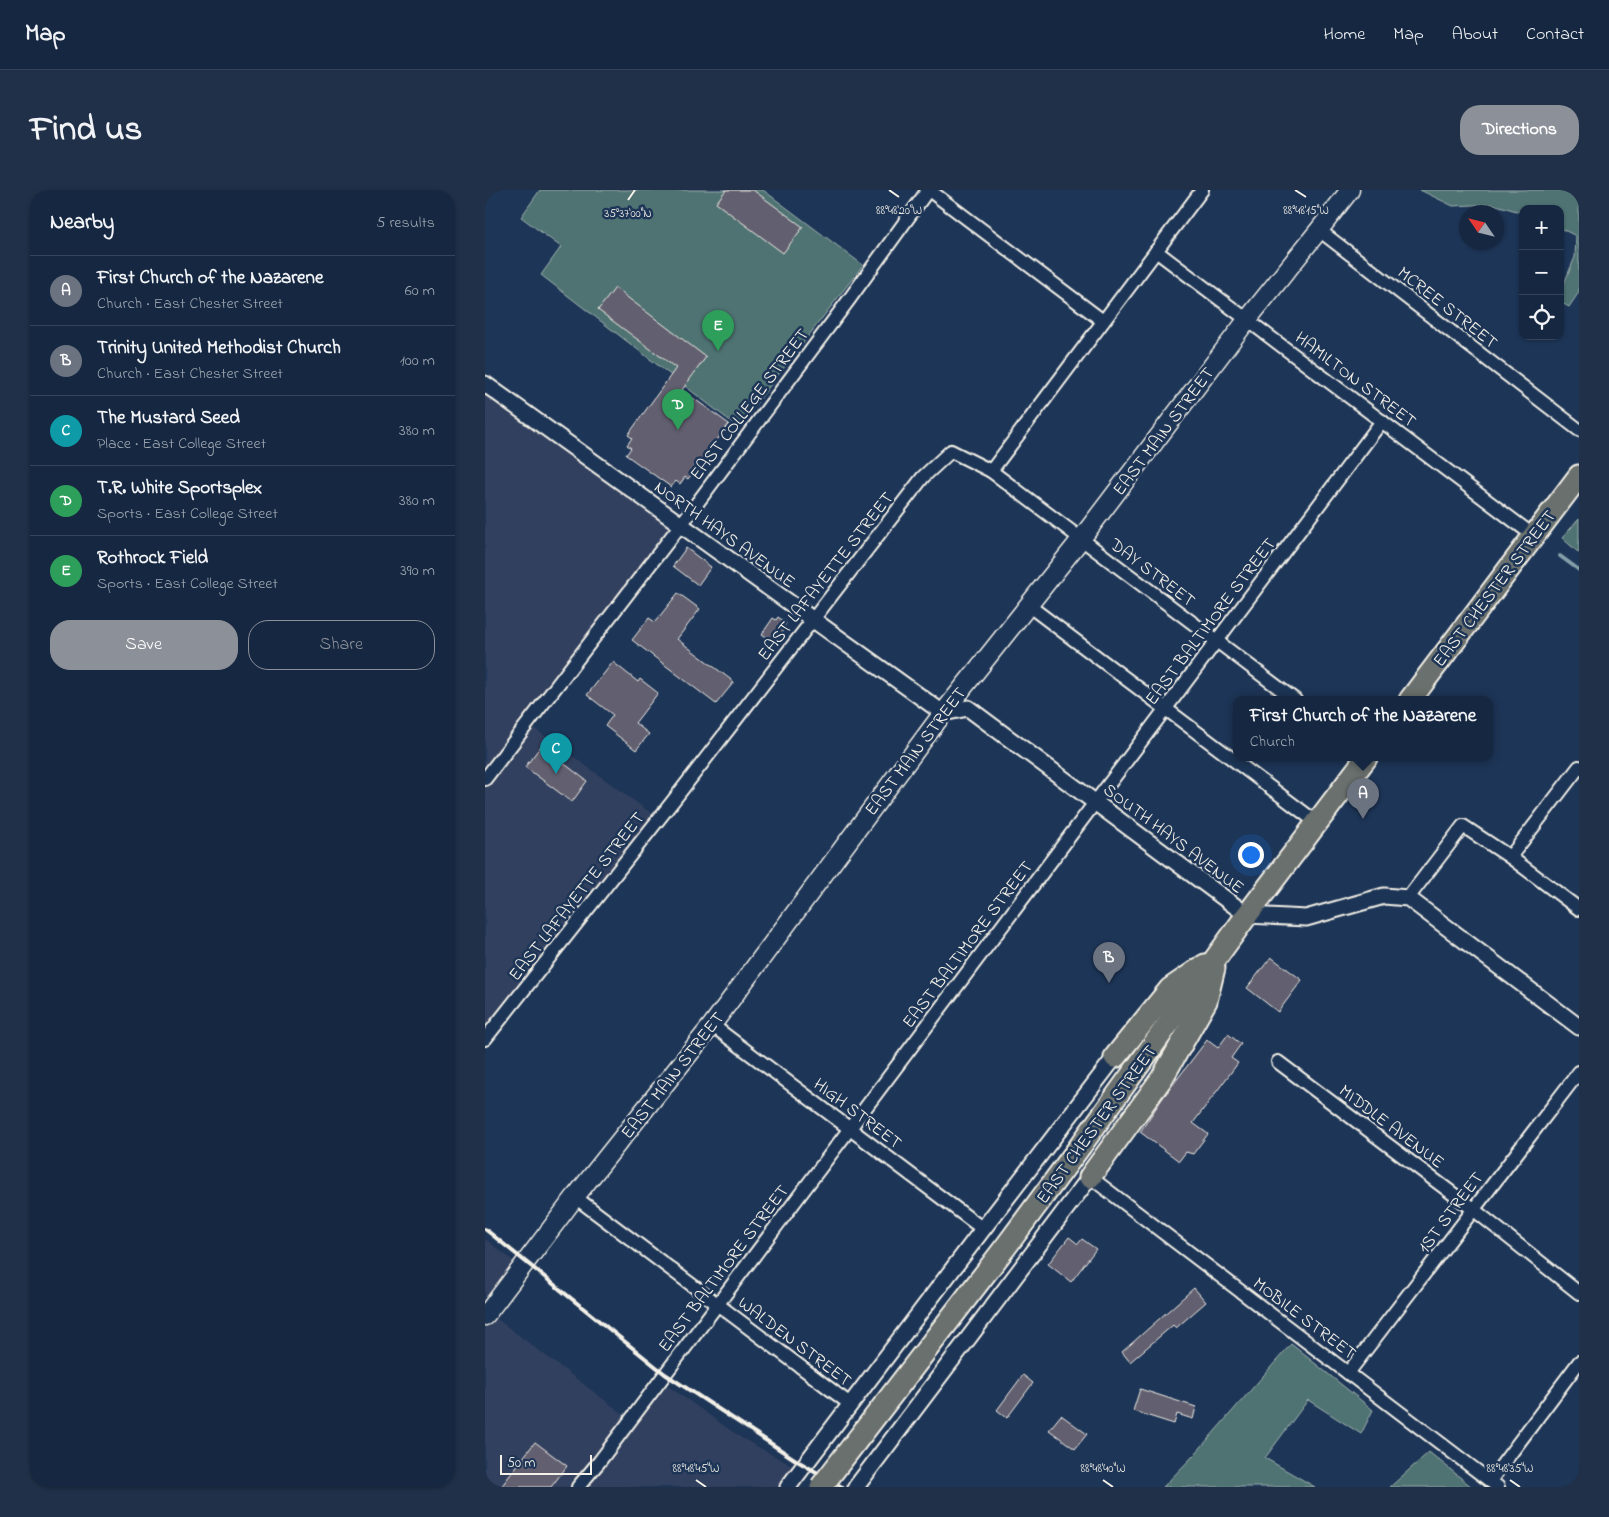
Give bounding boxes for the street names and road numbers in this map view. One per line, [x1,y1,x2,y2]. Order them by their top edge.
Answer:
street label: MCREE STREET [1391,261,1502,356]
street label: EAST COLLEGE STREET [685,324,813,484]
street label: HAMILTON STREET [1289,326,1421,435]
street label: EAST MAIN STREET [1108,362,1222,502]
street label: NORTH HAYS AVENUE [648,475,800,596]
street label: EAST LAFAYETTE STREET [752,487,901,667]
street label: EAST CHESTER STREET [1428,505,1563,673]
street label: DAY STREET [1103,532,1200,614]
street label: EAST BALTIMORE STREET [1140,533,1283,711]
street label: EAST MAIN STREET [860,682,974,822]
street label: SOUTH HAYS AVENUE [1097,778,1249,901]
street label: EAST LAFAYETTE STREET [503,807,652,987]
street label: EAST BALTIMORE STREET [897,856,1040,1034]
street label: EAST MAIN STREET [616,1007,732,1145]
street label: EAST CHESTER STREET [1031,1040,1164,1210]
street label: HIGH STREET [807,1073,907,1157]
street label: MIDDLE AVENUE [1333,1079,1449,1176]
street label: 1ST STREET [1412,1167,1491,1259]
street label: EAST BALTIMORE STREET [653,1180,796,1358]
street label: MOBILE STREET [1247,1272,1361,1367]
street label: WALDEN STREET [731,1291,856,1394]

